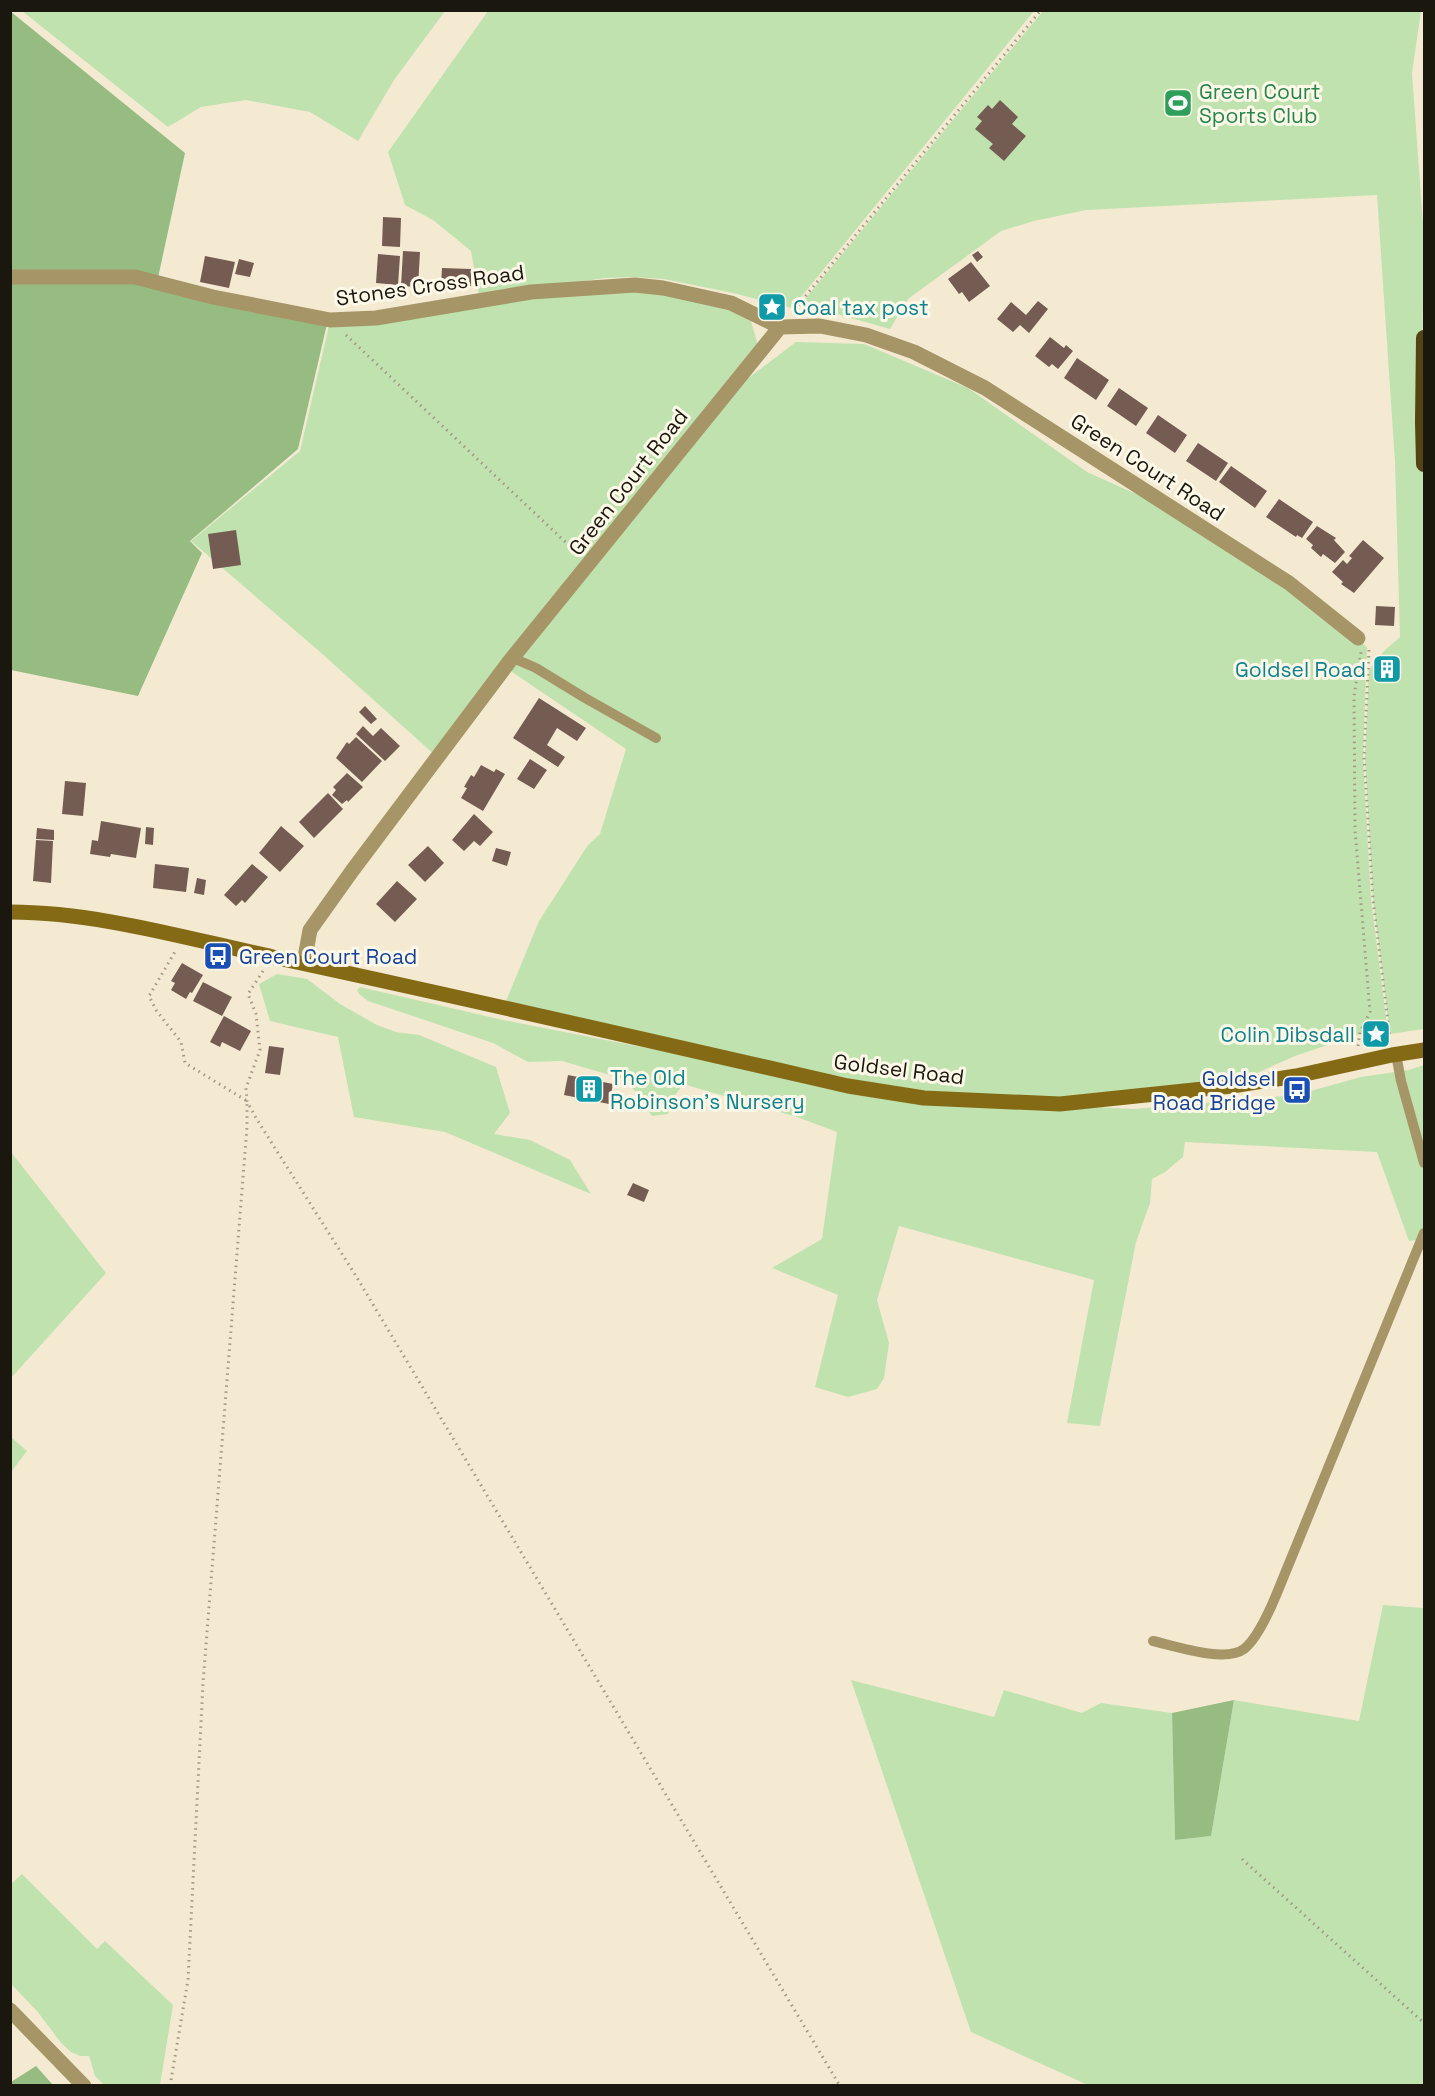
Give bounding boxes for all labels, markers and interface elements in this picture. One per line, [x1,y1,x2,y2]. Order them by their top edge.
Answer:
place label: Green Court Sports Club [1199,78,1320,129]
sports icon: Green Court Sports Club [1162,87,1194,119]
street label: Stones Cross Road [334,258,526,312]
place icon: Coal tax post [756,291,788,323]
place label: Coal tax post [793,294,929,321]
street label: Green Court Road [562,403,694,561]
street label: Green Court Road [1066,407,1230,527]
building icon: Goldsel Road [1371,653,1403,685]
place label: Goldsel Road [1235,656,1366,683]
bus stop icon: Green Court Road [202,940,234,972]
place label: Green Court Road [239,943,417,970]
place icon: Colin Dibsdall [1360,1018,1392,1050]
place label: Colin Dibsdall [1220,1021,1355,1048]
street label: Goldsel Road [832,1048,966,1090]
place label: The Old Robinson's Nursery [610,1064,805,1115]
place label: Goldsel Road Bridge [1153,1065,1276,1116]
building icon: The Old Robinson's Nursery [573,1073,605,1105]
bus stop icon: Goldsel Road Bridge [1281,1074,1313,1106]

